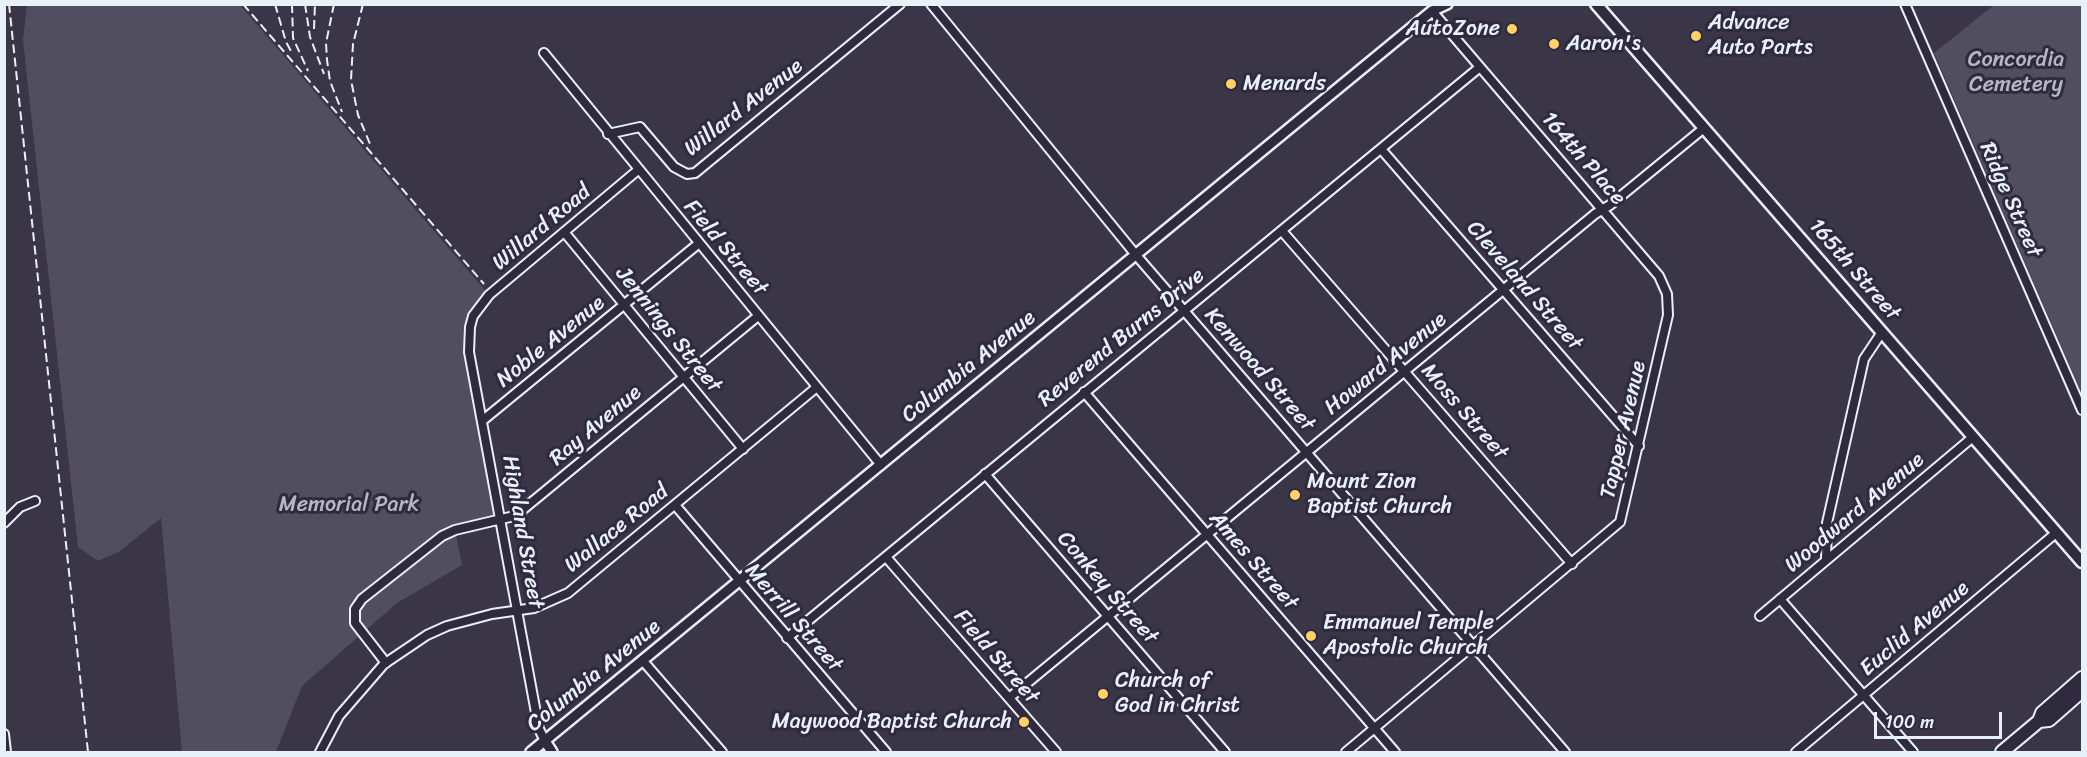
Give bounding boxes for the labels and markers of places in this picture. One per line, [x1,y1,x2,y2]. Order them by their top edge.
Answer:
place label: Advance Auto Parts [1708,10,1813,62]
place label: AutoZone [1406,16,1500,42]
marker: AutoZone [1505,22,1519,36]
marker: Advance Auto Parts [1689,29,1703,43]
place label: Aaron's [1566,31,1641,57]
marker: Aaron's [1547,37,1561,51]
place label: Menards [1243,71,1326,97]
marker: Menards [1224,77,1238,91]
place label: Mount Zion Baptist Church [1307,469,1452,520]
marker: Mount Zion Baptist Church [1288,488,1302,502]
place label: Emmanuel Temple Apostolic Church [1323,610,1494,662]
marker: Emmanuel Temple Apostolic Church [1304,629,1318,643]
place label: Church of God in Christ [1115,668,1240,720]
marker: Church of God in Christ [1096,687,1110,701]
place label: Maywood Baptist Church [772,709,1012,735]
marker: Maywood Baptist Church [1017,715,1031,729]

